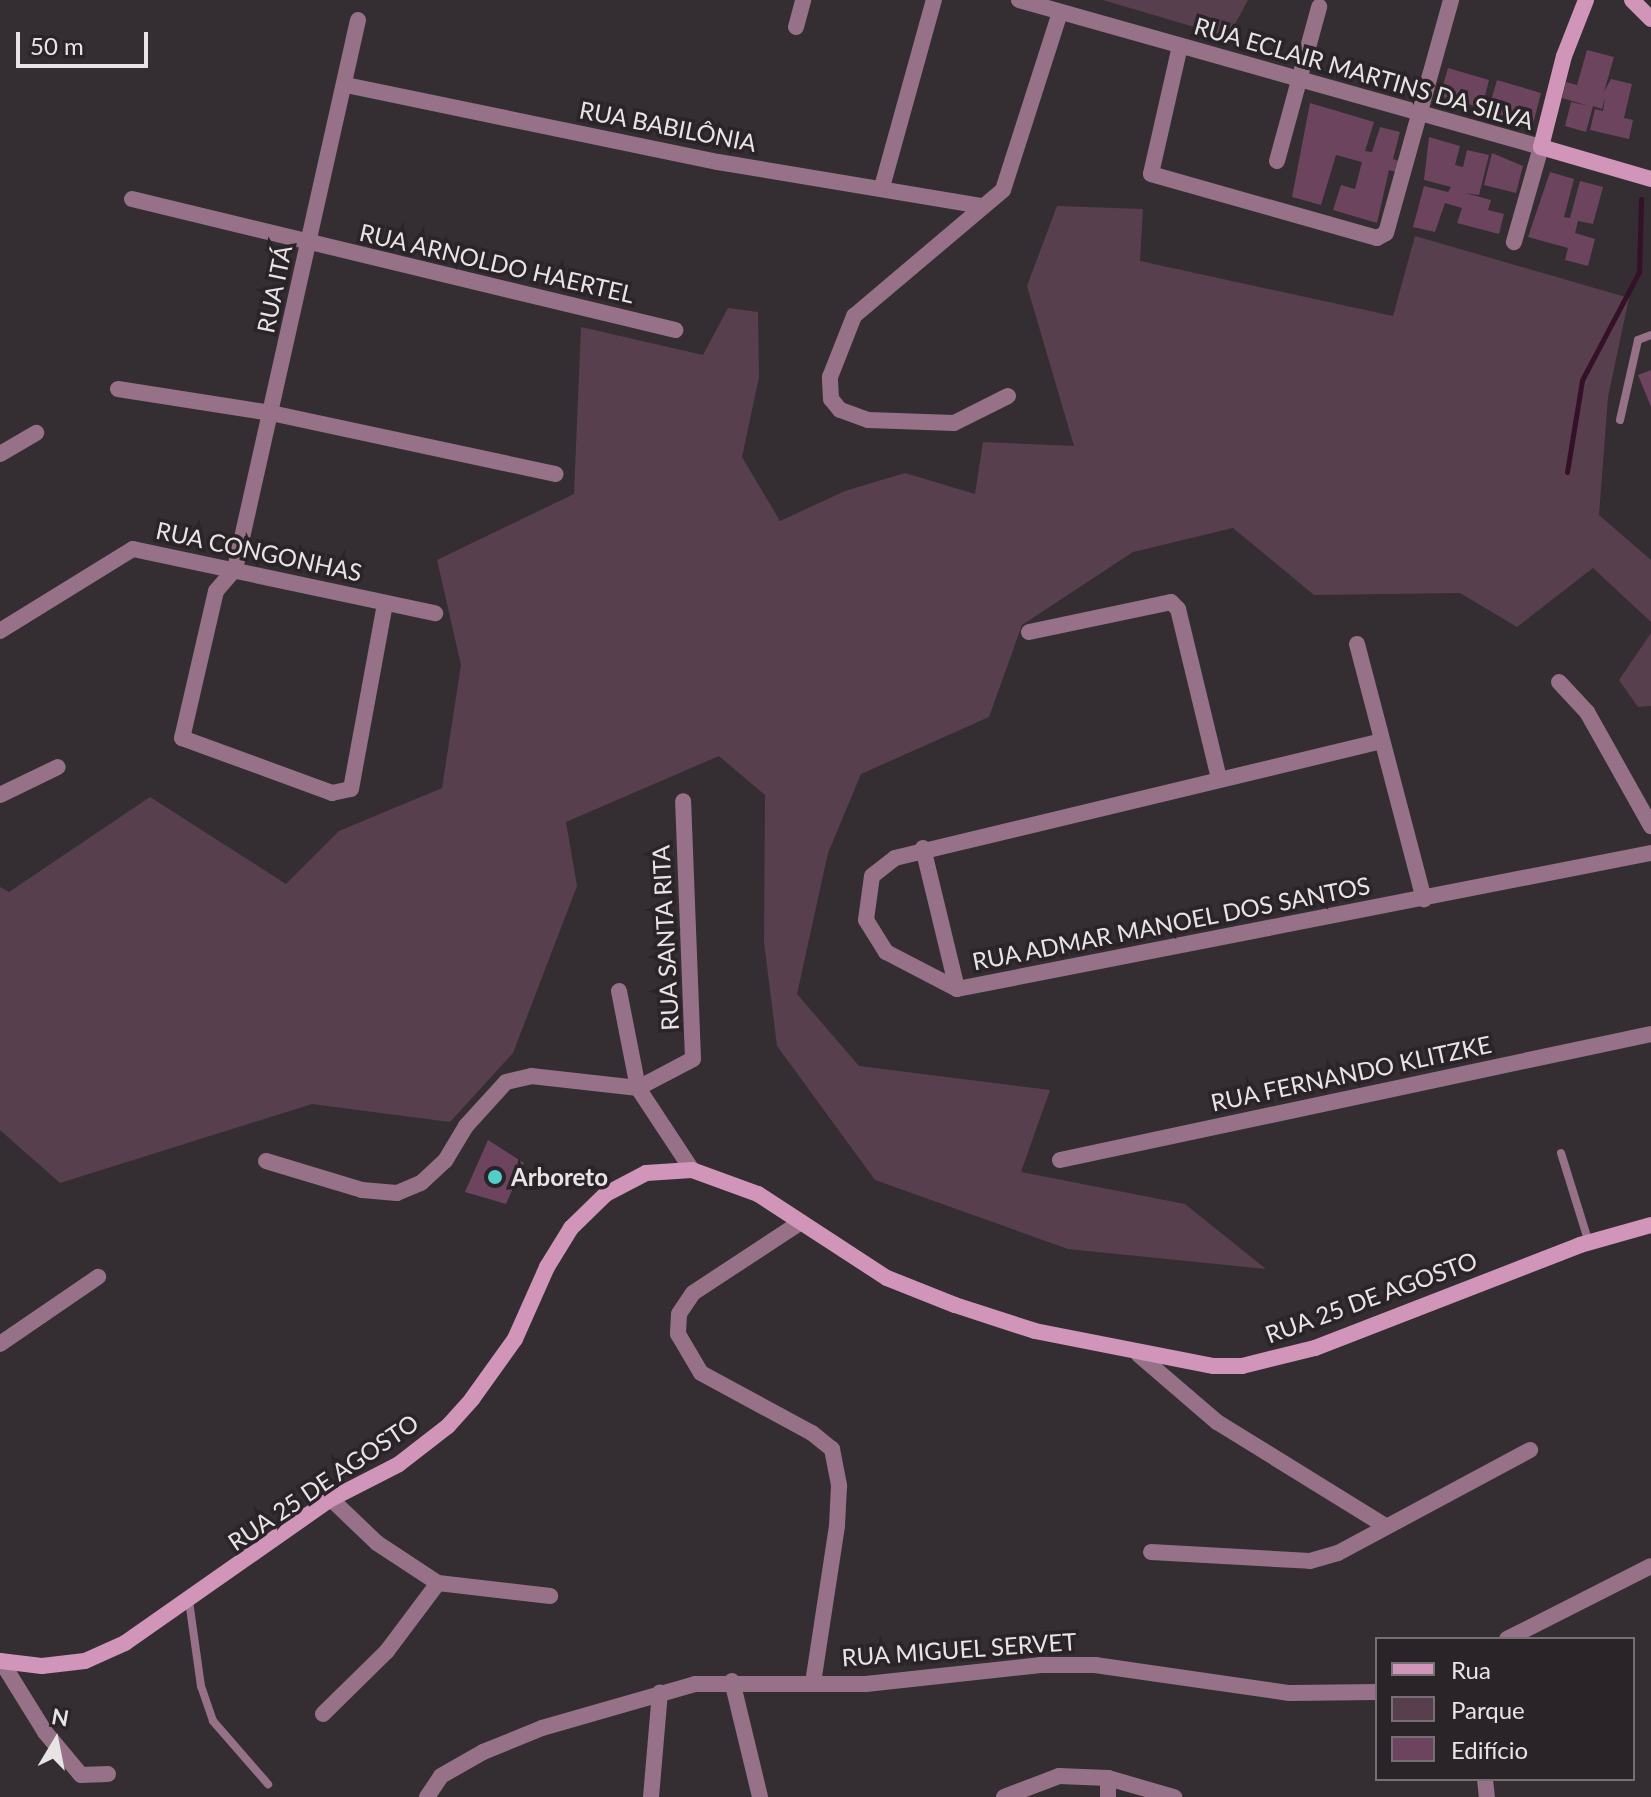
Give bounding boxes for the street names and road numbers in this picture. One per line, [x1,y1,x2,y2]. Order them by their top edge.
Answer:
street label: RUA ECLAIR MARTINS DA SILVA [1190,10,1538,136]
street label: RUA BABILÔNIA [577,95,759,157]
street label: RUA ARNOLDO HAERTEL [356,217,638,309]
street label: RUA ITÁ [251,242,297,336]
street label: RUA CONGONHAS [153,515,365,587]
street label: RUA SANTA RITA [646,844,684,1032]
street label: RUA ADMAR MANOEL DOS SANTOS [969,870,1373,976]
street label: RUA FERNANDO KLITZKE [1208,1029,1494,1117]
street label: RUA 25 DE AGOSTO [1260,1245,1482,1349]
street label: RUA 25 DE AGOSTO [222,1407,424,1557]
street label: RUA MIGUEL SERVET [840,1626,1078,1672]

